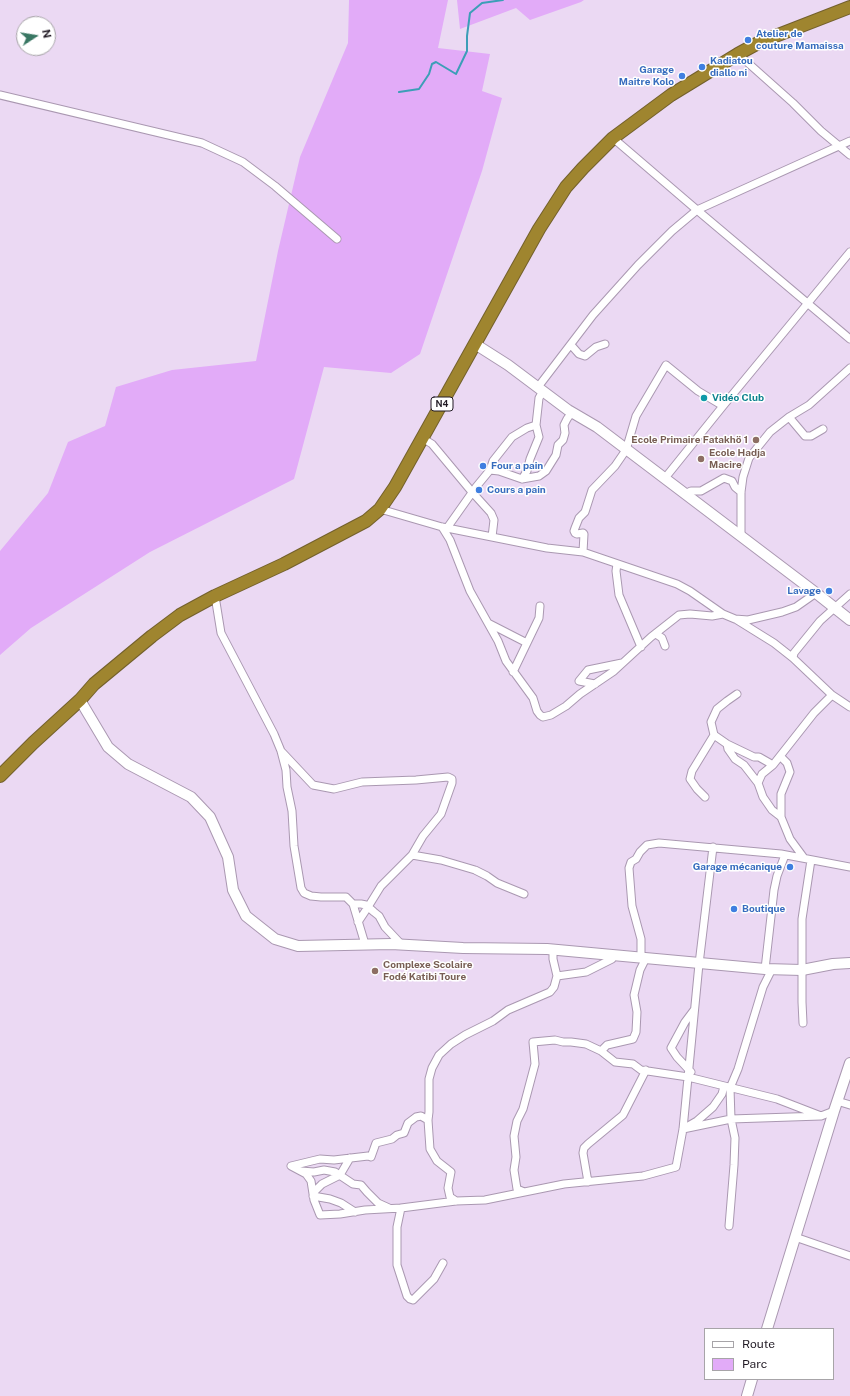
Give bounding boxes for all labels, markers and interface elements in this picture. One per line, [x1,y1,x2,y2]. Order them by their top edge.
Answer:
north arrow [16,16,56,56]
text: N [40,28,54,39]
place label: Atelier de couture Mamaissa [756,28,844,52]
marker: Atelier de couture Mamaissa [743,35,753,45]
place label: Kadiatou diallo ni [710,55,753,78]
marker: Kadiatou diallo ni [697,62,707,72]
place label: Garage Maitre Kolo [619,64,674,88]
marker: Garage Maitre Kolo [677,71,687,81]
place label: Vidéo Club [712,392,764,404]
marker: Vidéo Club [699,393,709,403]
road number: N4 [431,397,453,411]
place label: Ecole Primaire Fatakhö 1 [631,434,748,446]
marker: Ecole Primaire Fatakhö 1 [751,435,761,445]
place label: Ecole Hadja Macire [709,447,766,470]
marker: Ecole Hadja Macire [696,454,706,464]
place label: Four a pain [491,460,543,472]
marker: Four a pain [478,461,488,471]
place label: Cours a pain [487,484,546,496]
marker: Cours a pain [474,485,484,495]
place label: Lavage [787,585,821,597]
marker: Lavage [824,586,834,596]
place label: Garage mécanique [693,861,782,873]
marker: Garage mécanique [785,862,795,872]
place label: Boutique [742,903,785,915]
marker: Boutique [729,904,739,914]
place label: Complexe Scolaire Fodé Katibi Toure [383,959,473,982]
marker: Complexe Scolaire Fodé Katibi Toure [370,966,380,976]
legend [704,1328,834,1380]
text: Route [742,1337,775,1351]
text: Parc [742,1357,767,1371]

